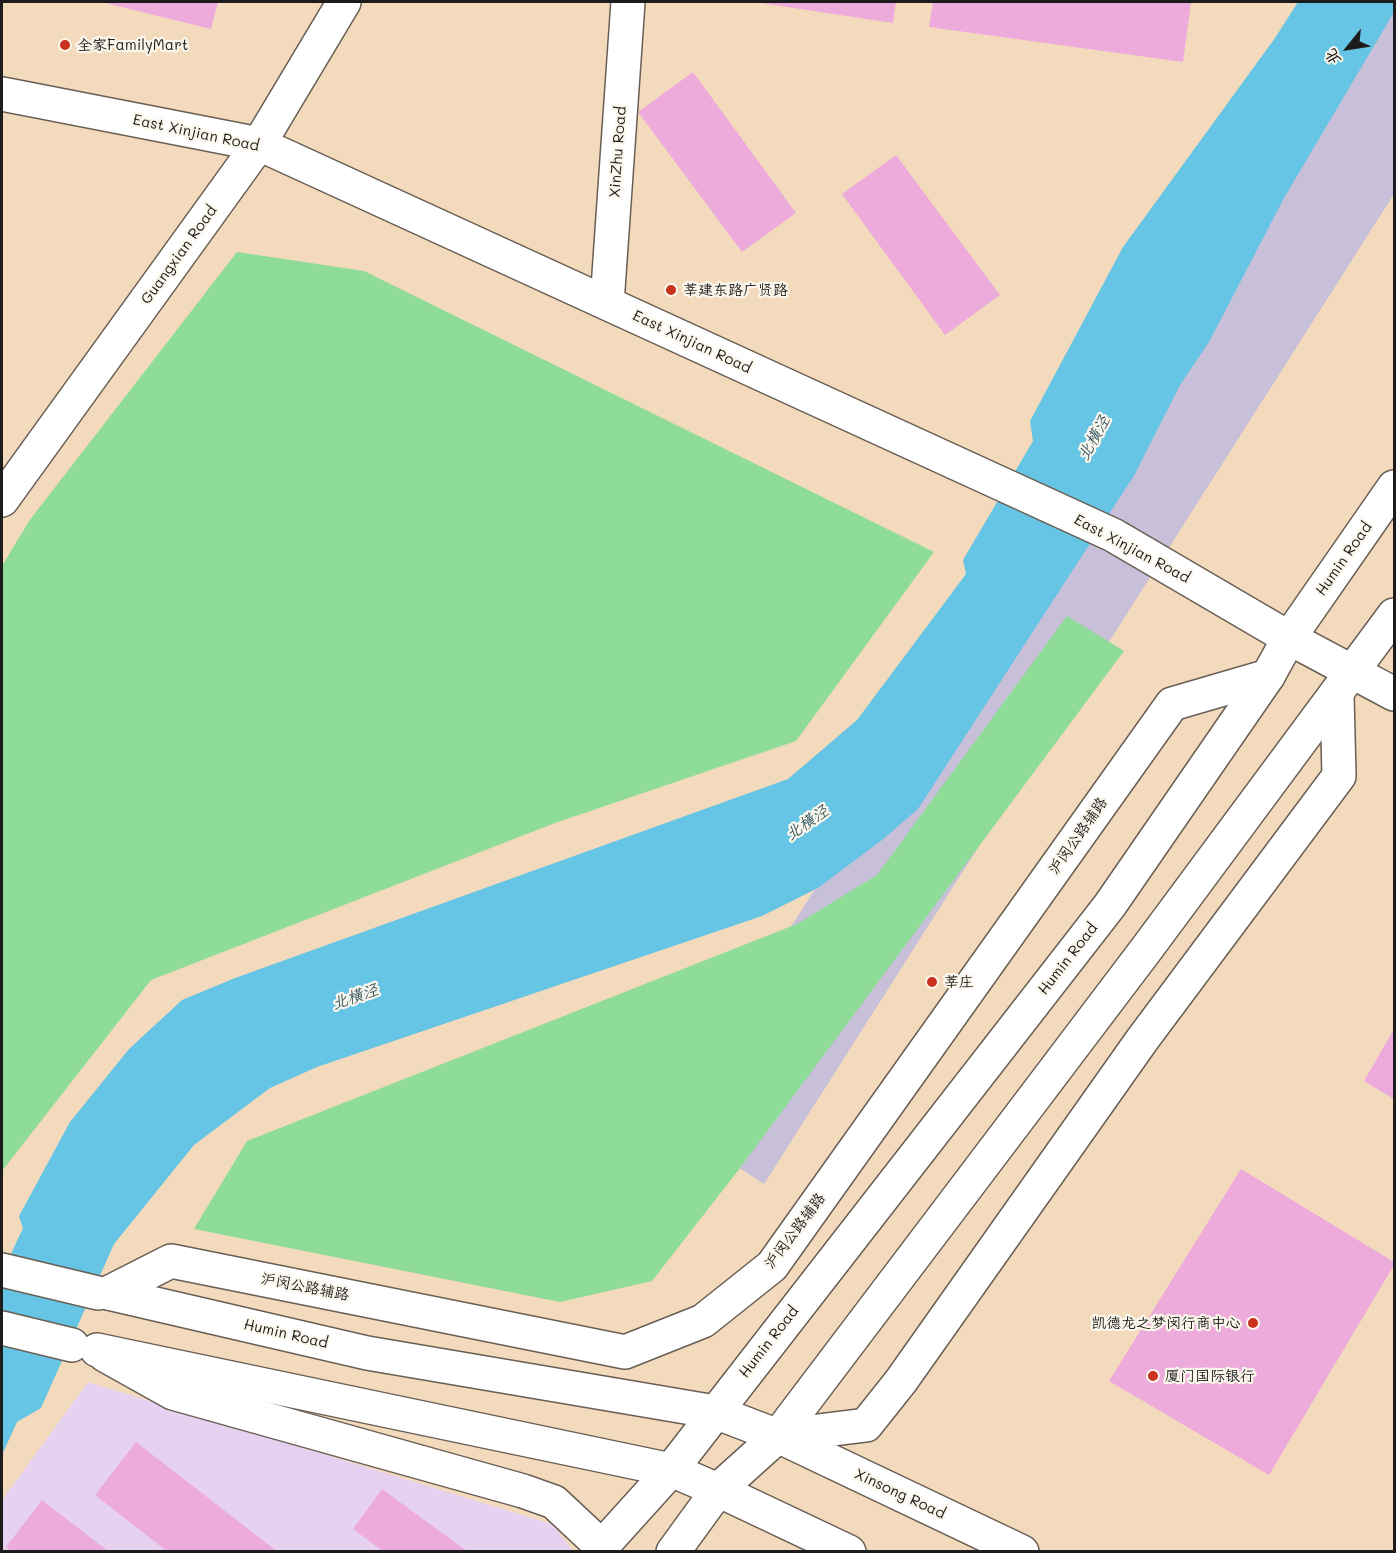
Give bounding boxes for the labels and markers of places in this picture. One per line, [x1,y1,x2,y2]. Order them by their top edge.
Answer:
place label: 全家FamilyMart [77,36,188,54]
marker: 全家FamilyMart [58,38,72,52]
place label: 莘建东路广贤路 [683,281,788,299]
marker: 莘建东路广贤路 [664,283,678,297]
place label: 莘庄 [944,973,974,991]
marker: 莘庄 [925,975,939,989]
place label: 凯德龙之梦闵行商中心 [1091,1314,1241,1332]
marker: 凯德龙之梦闵行商中心 [1246,1316,1260,1330]
place label: 厦门国际银行 [1165,1367,1255,1385]
marker: 厦门国际银行 [1146,1369,1160,1383]

